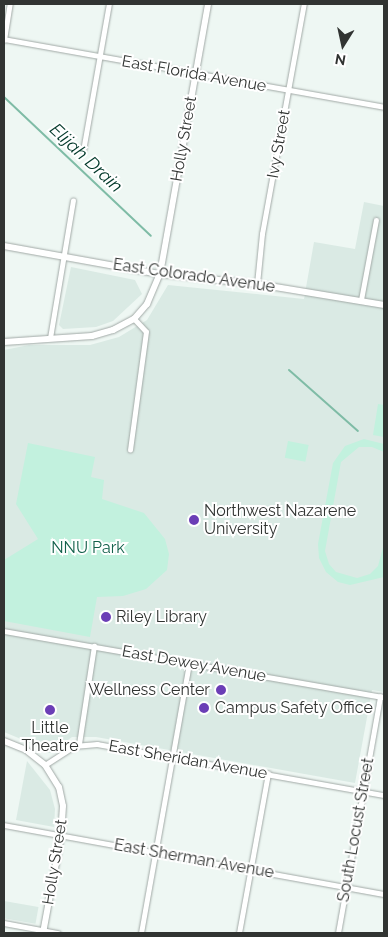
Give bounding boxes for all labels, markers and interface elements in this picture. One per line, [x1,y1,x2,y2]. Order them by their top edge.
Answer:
north arrow [318,20,368,70]
text: N [334,51,347,69]
street label: East Florida Avenue [120,52,268,96]
street label: Holly Street [167,95,201,183]
street label: Ivy Street [264,108,294,180]
water label: Elijah Drain [45,119,127,197]
street label: East Colorado Avenue [111,255,277,297]
place label: Northwest Nazarene University [204,501,356,539]
marker: Northwest Nazarene University [188,514,200,526]
park label: NNU Park [51,538,125,558]
place label: Riley Library [116,607,207,627]
marker: Riley Library [100,611,112,623]
street label: East Dewey Avenue [120,642,268,686]
place label: Wellness Center [88,680,210,700]
marker: Wellness Center [214,683,228,697]
place label: Campus Safety Office [215,698,373,718]
marker: Campus Safety Office [197,701,211,715]
marker: Little Theatre [44,704,56,716]
place label: Little Theatre [21,718,79,756]
street label: East Sheridan Avenue [107,737,269,783]
street label: South Locust Street [334,756,378,904]
street label: Holly Street [39,818,71,906]
street label: East Sherman Avenue [112,835,276,883]

